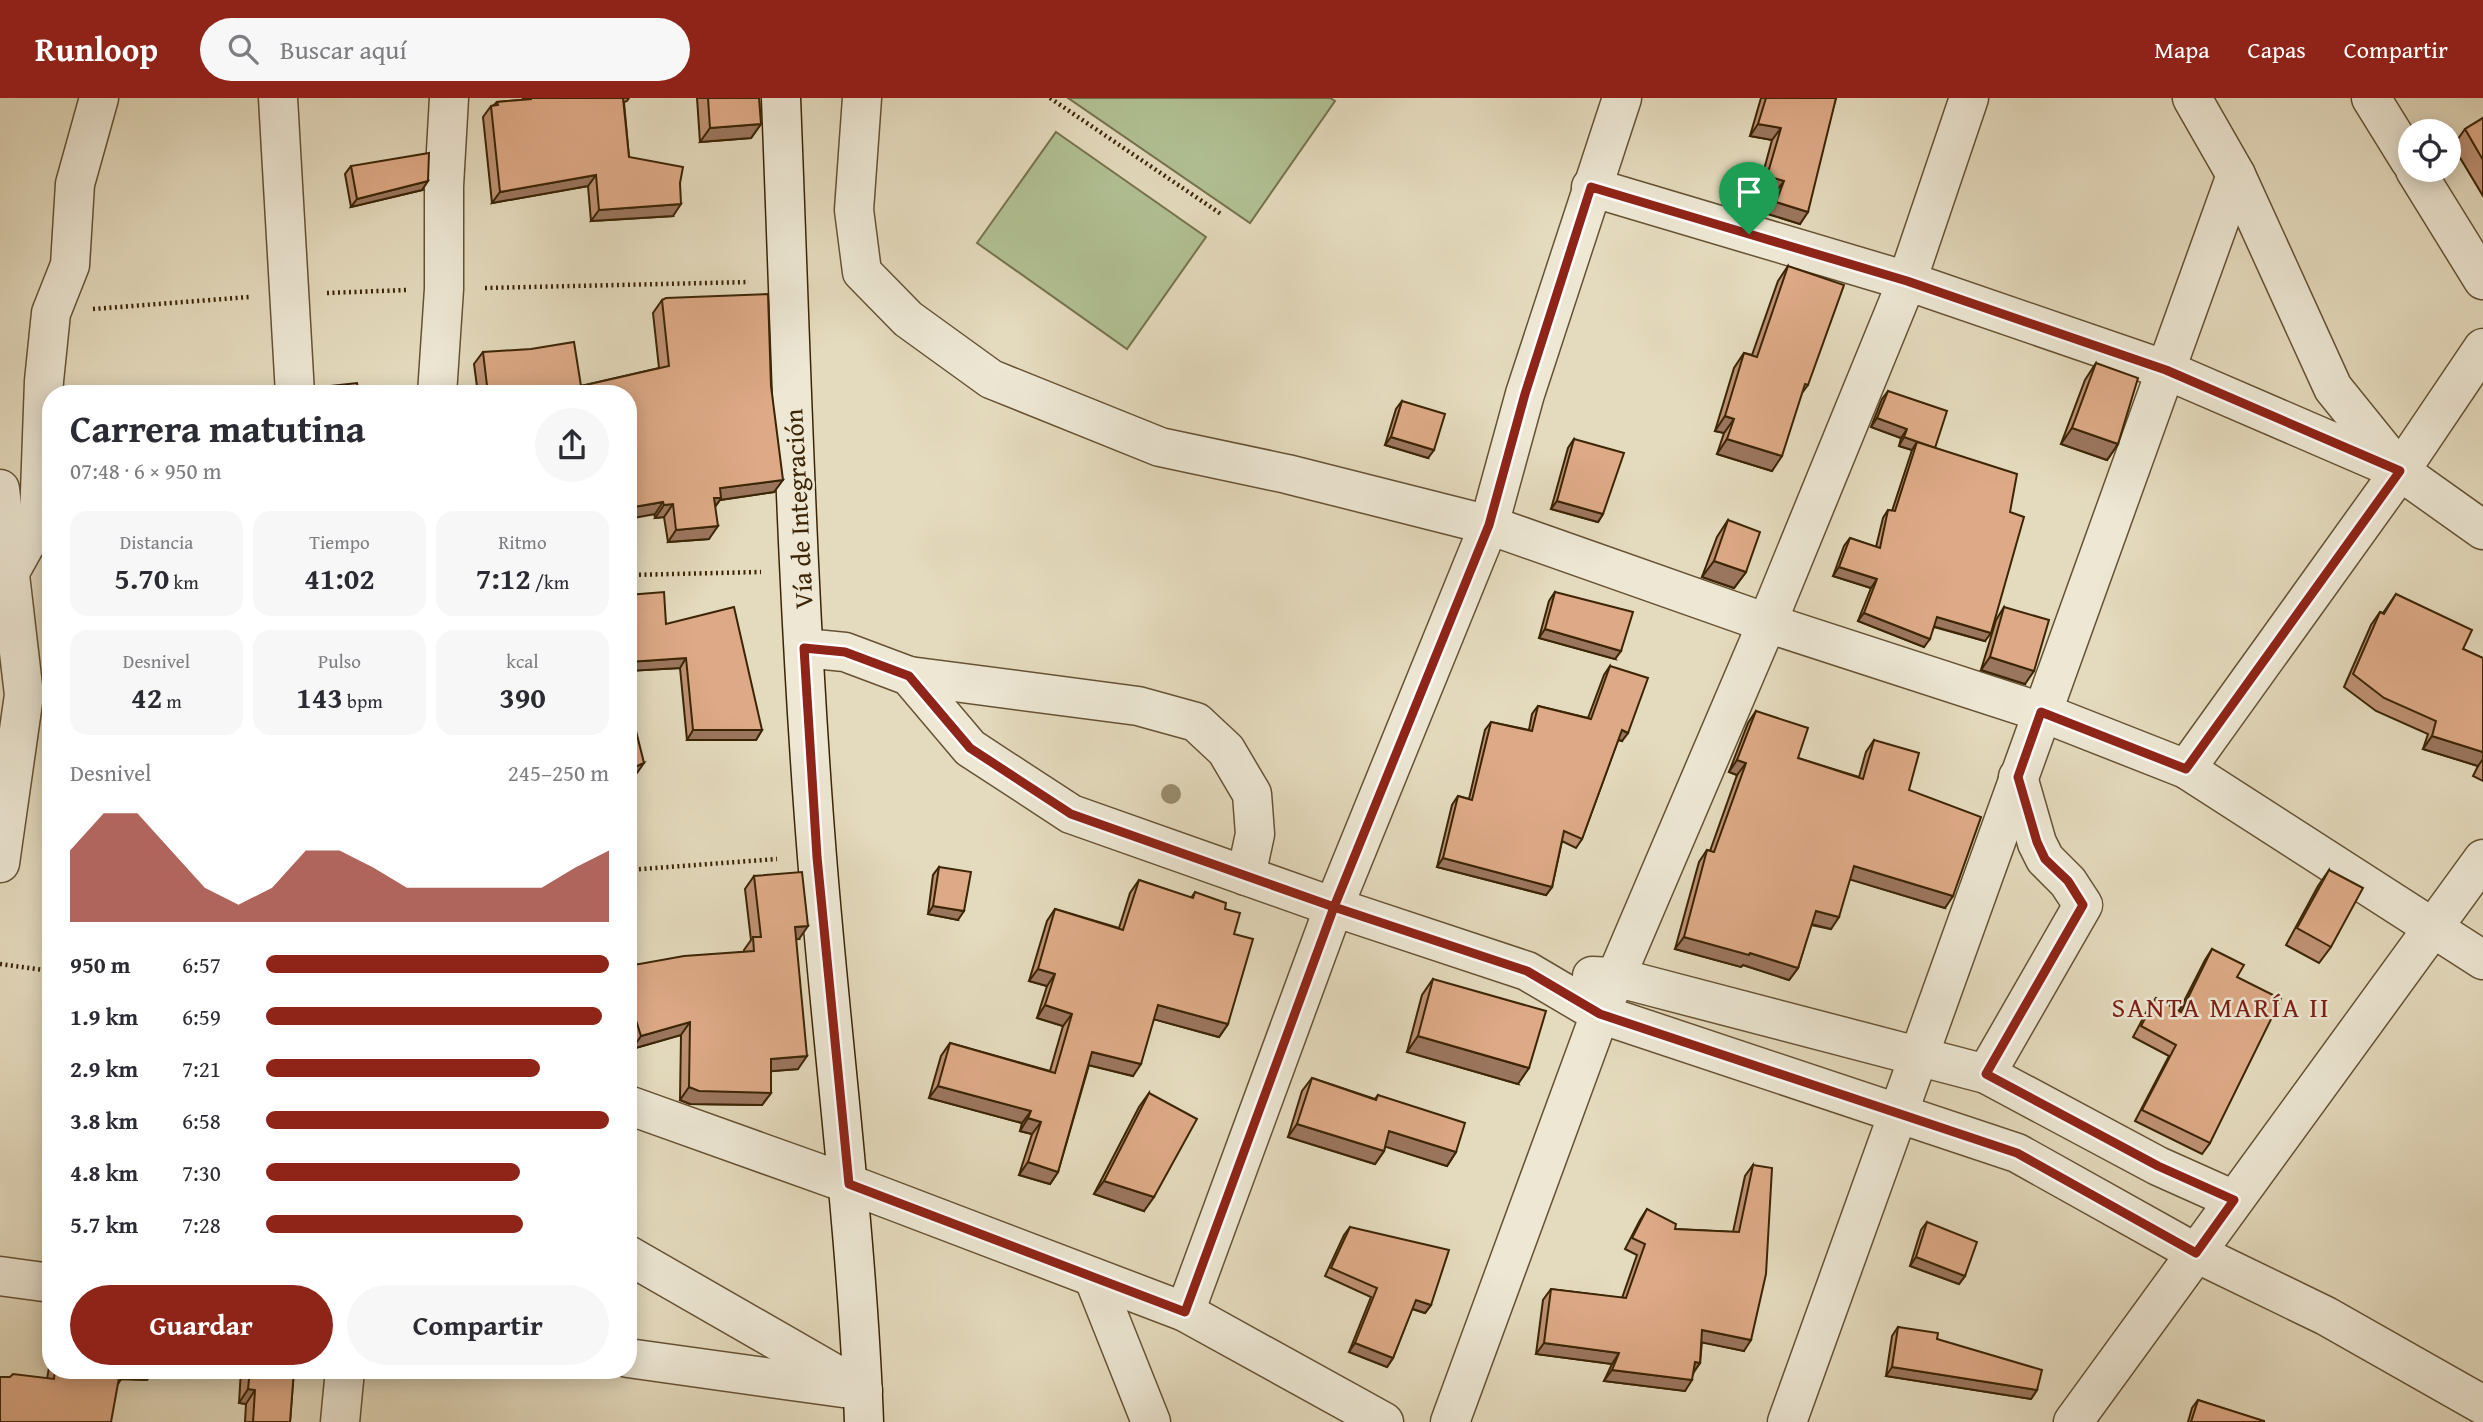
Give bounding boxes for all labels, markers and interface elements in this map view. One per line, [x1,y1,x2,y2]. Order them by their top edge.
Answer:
search box [200,18,690,81]
text: Runloop [35,25,158,73]
icon: search [224,30,262,68]
text: Buscar aquí [280,30,407,69]
text: Mapa [2154,32,2210,67]
text: Capas [2248,32,2306,67]
text: Compartir [2344,32,2448,67]
map controls [2398,119,2461,182]
button: locate [2398,119,2461,182]
pin [1719,162,1779,234]
icon: arrive [1730,173,1768,211]
text: Carrera matutina [70,400,365,456]
street label: Vía de Integración [773,407,823,610]
button: share [535,408,609,482]
text: 07:48 · 6 × 950 m [70,454,222,487]
text: Distancia [120,528,193,556]
text: Tiempo [309,528,370,556]
text: Ritmo [498,528,547,556]
text: 5.70 [114,556,169,600]
text: 41:02 [304,556,375,600]
text: 7:12 [476,556,531,600]
text: km [169,568,199,596]
text: /km [531,568,569,596]
text: Desnivel [123,647,190,675]
text: Pulso [318,647,361,675]
text: kcal [506,647,539,675]
text: 42 [131,675,162,719]
text: 143 [296,675,343,719]
text: 390 [499,675,546,719]
text: m [162,687,182,715]
text: bpm [343,687,383,715]
text: Desnivel [70,756,151,789]
text: 245–250 m [508,756,609,789]
text: 950 m [70,948,131,981]
text: 6:57 [182,948,221,981]
district label: SANTA MARÍA II [2111,986,2331,1027]
text: 1.9 km [70,1000,138,1033]
text: 6:59 [182,1000,221,1033]
text: 2.9 km [70,1052,138,1085]
text: 7:21 [182,1052,221,1085]
text: 3.8 km [70,1104,138,1137]
text: 6:58 [182,1104,221,1137]
text: 4.8 km [70,1156,138,1189]
text: 7:30 [182,1156,221,1189]
text: 5.7 km [70,1208,138,1241]
text: 7:28 [182,1208,221,1241]
button: Guardar [70,1285,333,1365]
button: Compartir [347,1285,609,1365]

